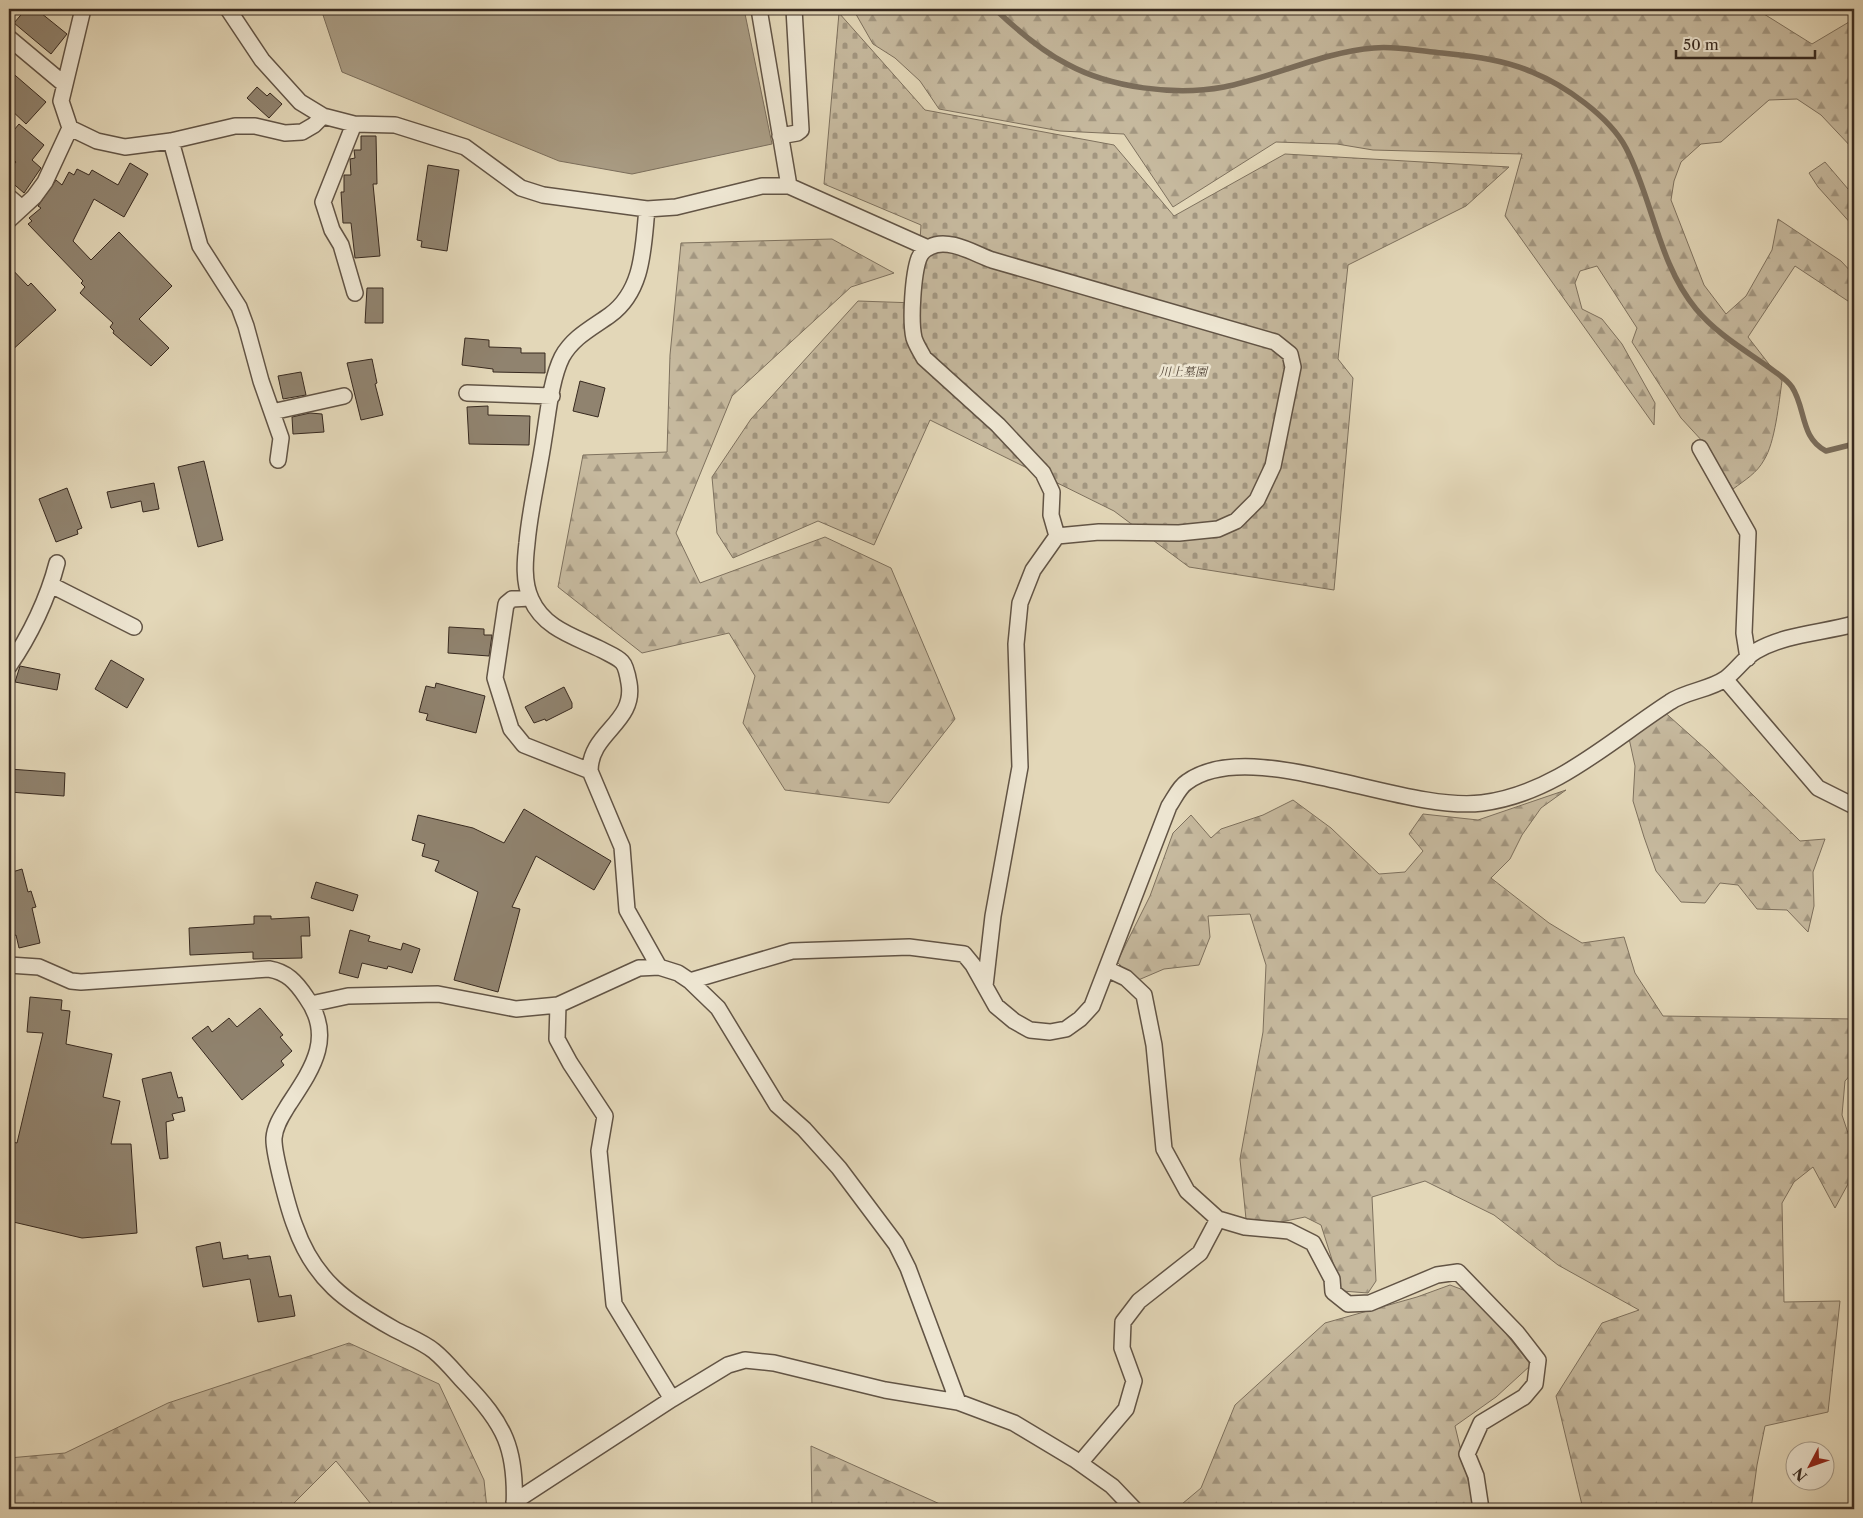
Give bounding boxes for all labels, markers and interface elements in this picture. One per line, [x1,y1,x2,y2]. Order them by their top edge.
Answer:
scale bar [1676,28,1814,60]
text: 50 m [1683,35,1719,54]
park label: 川上墓園 [1159,364,1209,379]
north arrow [1786,1440,1836,1490]
text: N [1789,1464,1811,1485]

